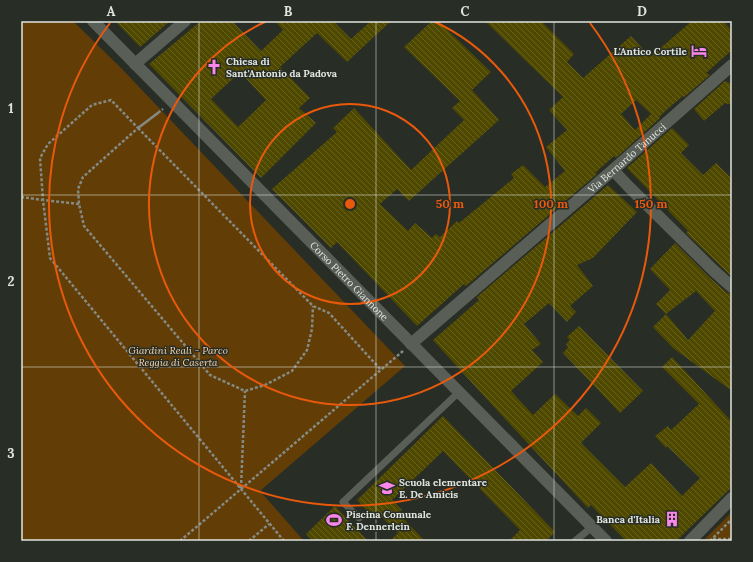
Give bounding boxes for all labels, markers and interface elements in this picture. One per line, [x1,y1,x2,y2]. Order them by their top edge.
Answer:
text: A [107,3,116,20]
text: B [284,3,293,20]
text: C [461,3,470,20]
text: D [637,3,647,20]
hotel icon: L'Antico Cortile [690,42,708,60]
place label: L'Antico Cortile [614,45,688,58]
place label: Chiesa di Sant'Antonio da Padova [226,55,338,80]
church icon: Chiesa di Sant'Antonio da Padova [205,58,223,76]
text: 1 [8,100,14,117]
street label: Via Bernardo Tanucci [584,120,669,197]
text: 50 m [436,196,464,211]
text: 100 m [534,196,568,211]
text: 150 m [634,196,668,211]
centre of rings [343,197,357,211]
street label: Corso Pietro Giannone [307,239,391,324]
text: 2 [8,273,15,290]
park label: Giardini Reali - Parco Reggia di Caserta [128,344,228,369]
text: 3 [7,445,15,462]
place label: Scuola elementare E. De Amicis [399,476,488,501]
school or university icon: Scuola elementare E. De Amicis [378,479,396,497]
place label: Piscina Comunale F. Dennerlein [346,508,432,533]
building icon: Banca d'Italia [663,510,681,528]
sports icon: Piscina Comunale F. Dennerlein [325,511,343,529]
place label: Banca d'Italia [596,513,661,526]

